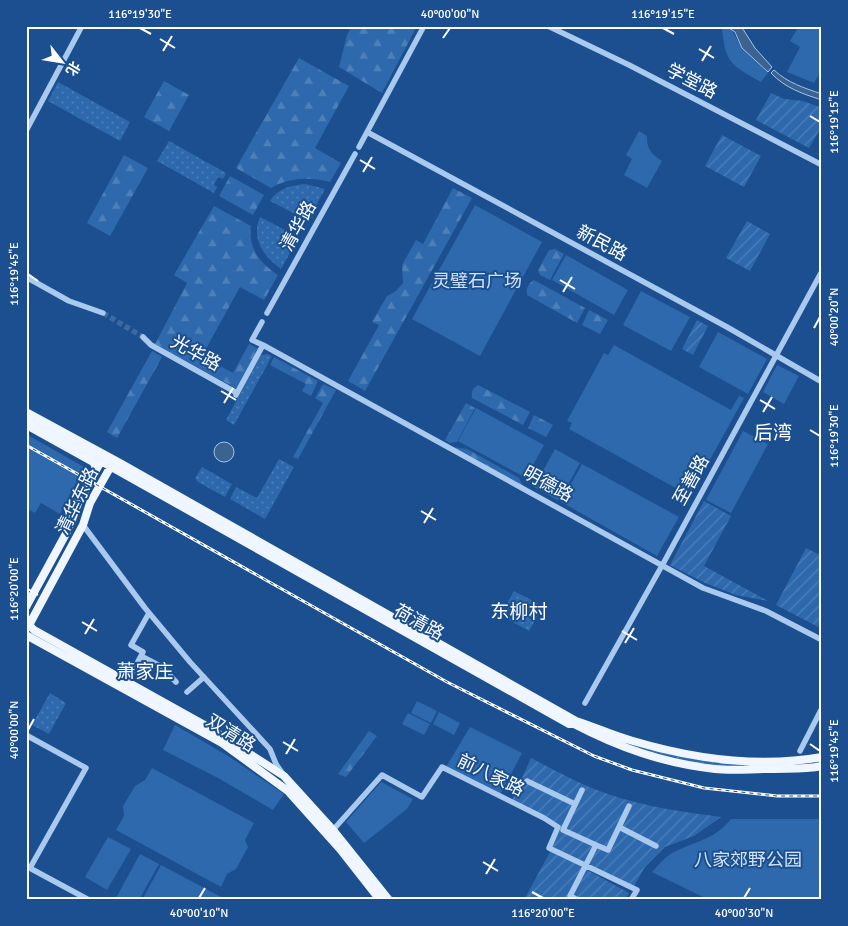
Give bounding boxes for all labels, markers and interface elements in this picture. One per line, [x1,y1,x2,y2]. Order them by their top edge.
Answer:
text: 116°19'30"E [108,7,172,22]
text: 40°00'00"N [421,7,479,22]
text: 116°19'15"E [631,7,695,22]
north arrow [38,38,88,88]
text: 北 [62,58,84,79]
street label: 学堂路 [663,59,721,103]
text: 116°19'15"E [827,90,842,154]
street label: 清华路 [275,197,321,255]
street label: 新民路 [573,221,631,265]
text: 116°19'45"E [7,242,22,306]
park label: 灵璧石广场 [432,270,522,292]
text: 40°00'20"N [827,288,842,346]
street label: 光华路 [167,330,225,376]
text: 116°19'30"E [827,404,842,468]
district label: 后湾 [754,421,792,445]
street label: 至善路 [668,451,714,509]
street label: 明德路 [519,461,577,507]
street label: 清华东路 [51,464,103,538]
text: 116°20'00"E [7,557,22,621]
street label: 荷清路 [390,599,448,645]
district label: 东柳村 [490,600,548,624]
district label: 萧家庄 [116,660,174,684]
text: 40°00'00"N [7,701,22,759]
street label: 双清路 [202,709,260,757]
text: 116°19'45"E [827,719,842,783]
street label: 前八家路 [454,749,528,801]
park label: 八家郊野公园 [694,849,802,871]
text: 40°00'10"N [170,906,228,921]
text: 116°20'00"E [511,906,575,921]
text: 40°00'30"N [715,906,773,921]

